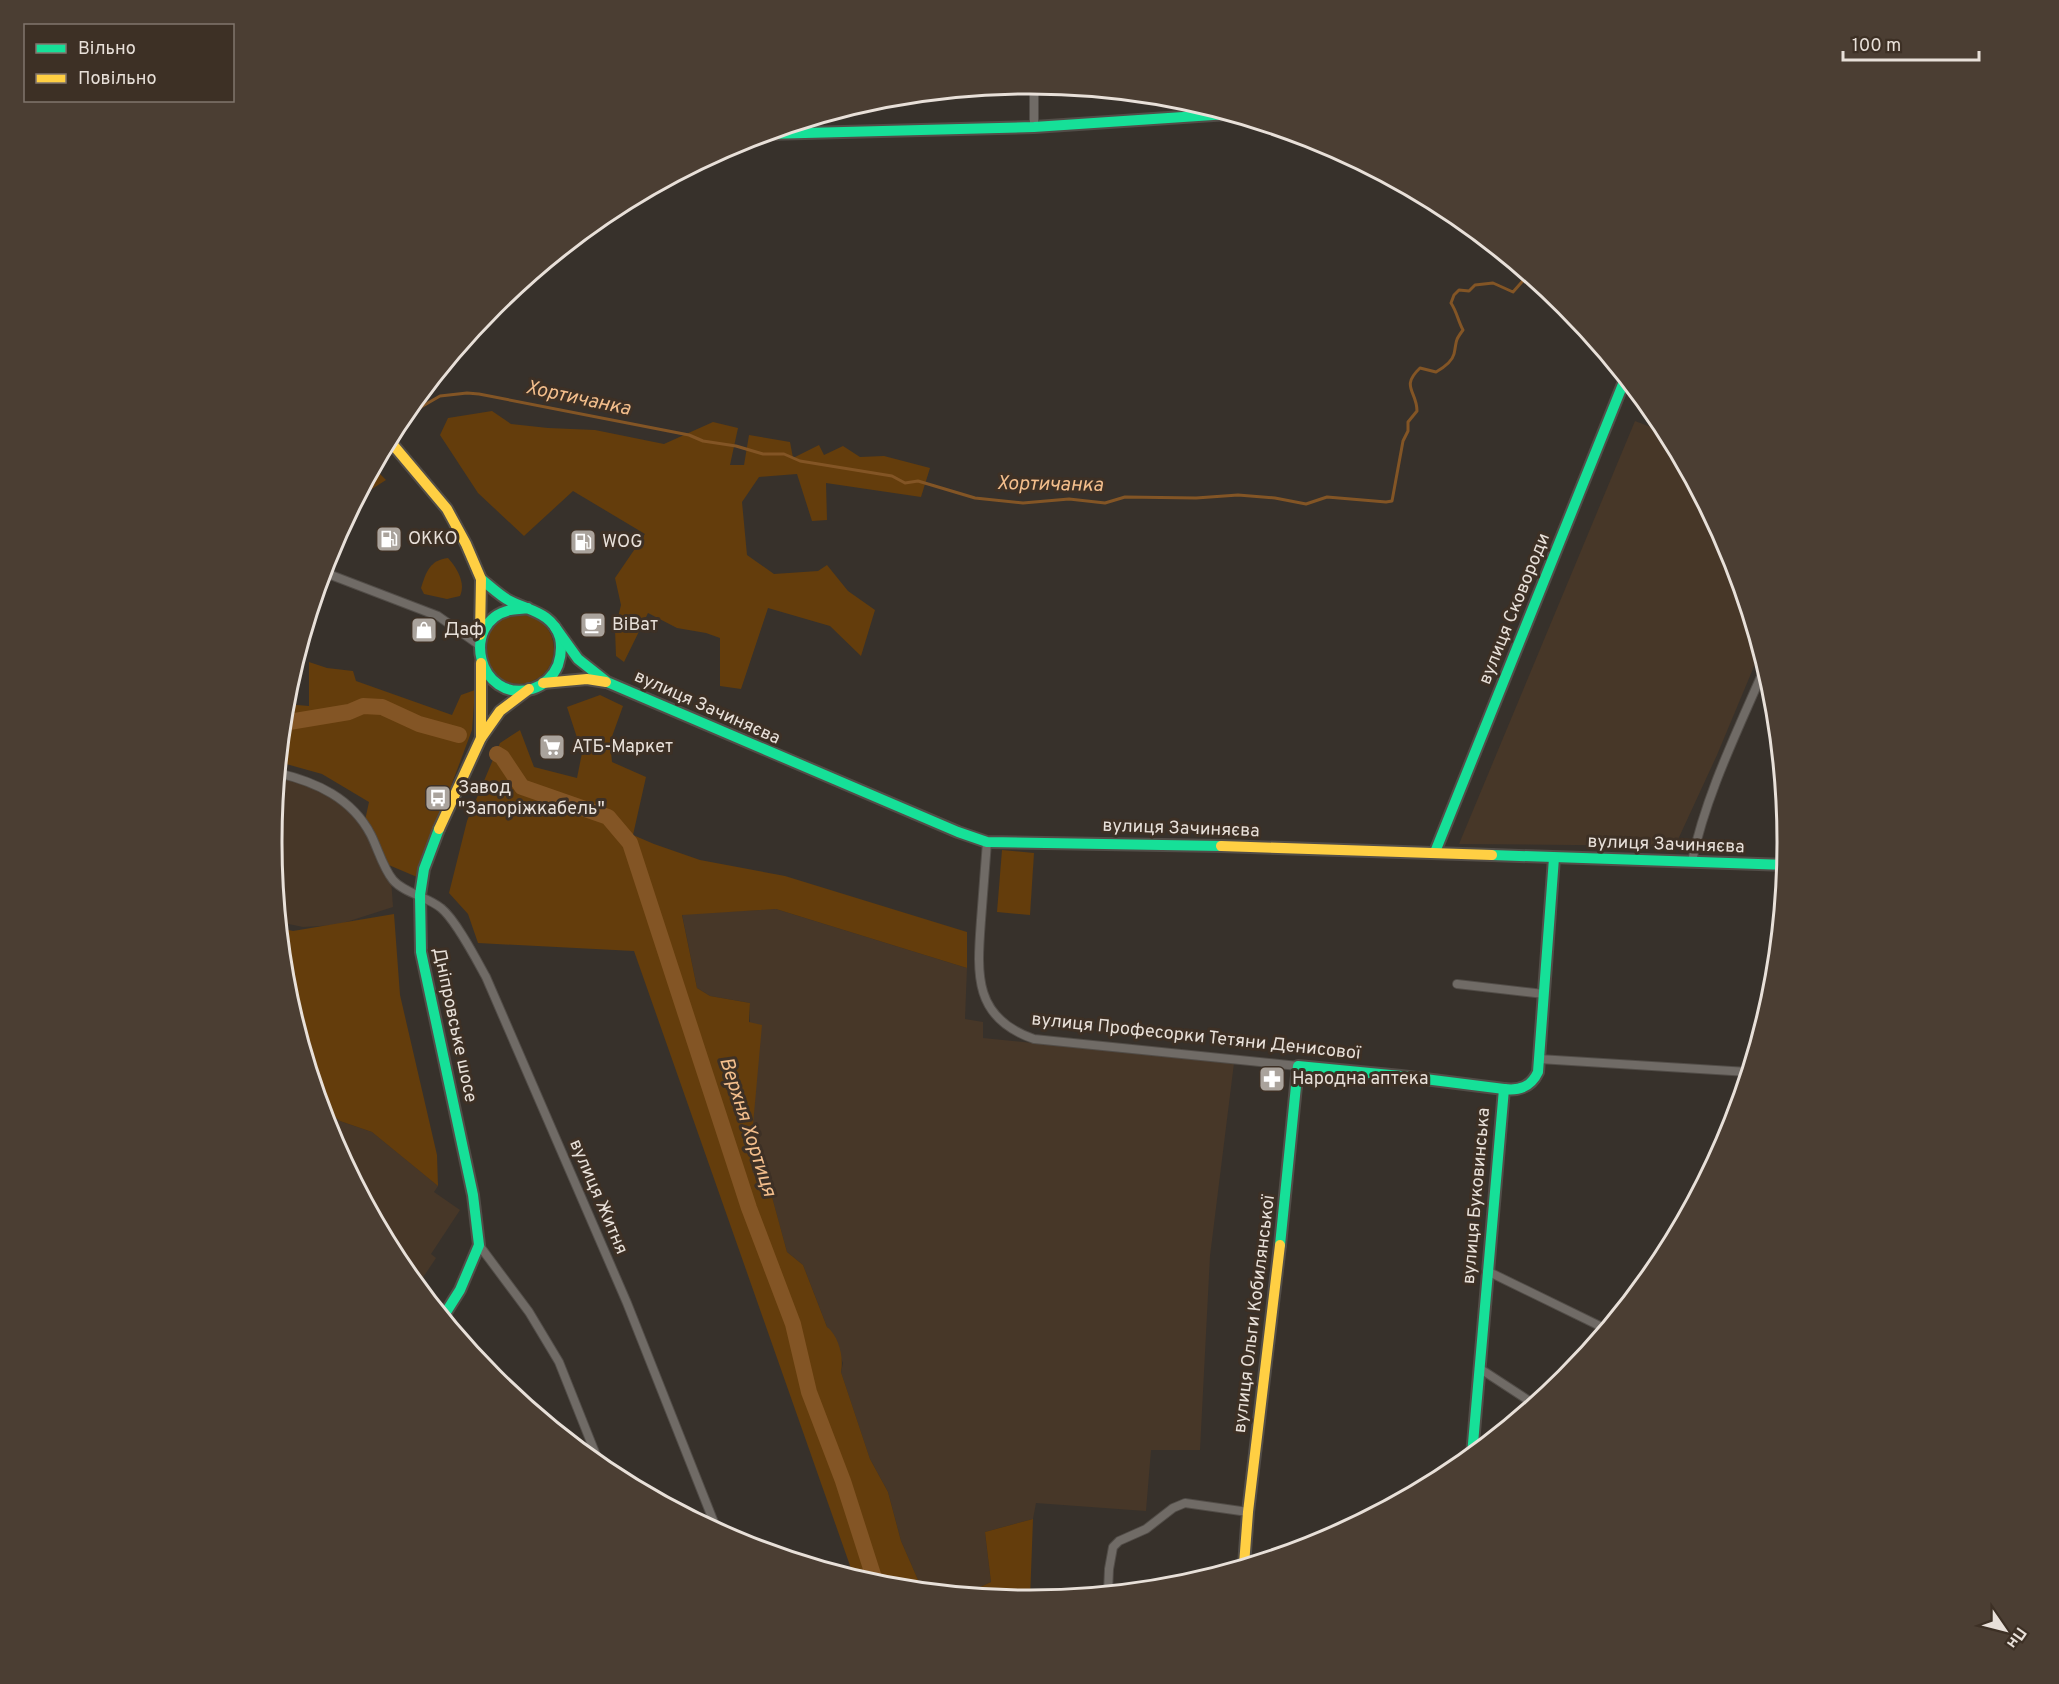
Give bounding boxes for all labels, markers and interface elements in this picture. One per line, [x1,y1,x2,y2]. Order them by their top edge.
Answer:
legend [24,24,234,102]
scale bar [1843,24,1980,62]
text: 100 m [1852,35,1901,58]
text: Вільно [78,38,136,61]
text: Повільно [78,68,157,91]
water label: Хортичанка [523,375,633,423]
water label: Хортичанка [997,471,1104,499]
fuel station icon: ОККО [374,524,404,554]
fuel station icon: WOG [568,527,598,557]
place label: ОККО [408,528,458,551]
street label: вулиця Сковороди [1474,530,1556,688]
place label: WOG [602,531,643,554]
cafe icon: ВіВат [578,610,608,640]
place label: ВіВат [612,614,658,637]
shop icon: Даф [409,615,439,645]
place label: Даф [444,619,484,642]
street label: вулиця Зачиняєва [630,665,784,751]
supermarket icon: АТБ-Маркет [537,732,567,762]
place label: АТБ-Маркет [572,736,673,759]
place label: Завод "Запоріжкабель" [458,777,605,821]
bus stop icon: Завод "Запоріжкабель" [423,783,453,813]
street label: вулиця Зачиняєва [1102,815,1260,843]
street label: вулиця Зачиняєва [1587,831,1745,859]
street label: Дніпровське шосе [426,945,482,1105]
street label: вулиця Професорки Тетяни Денисової [1030,1008,1362,1066]
water label: Верхня Хортиця [712,1054,782,1201]
pharmacy icon: Народна аптека [1257,1064,1287,1094]
place label: Народна аптека [1292,1068,1428,1091]
street label: вулиця Буковинська [1458,1107,1496,1285]
street label: вулиця Житня [563,1136,633,1258]
street label: вулиця Ольги Кобилянської [1229,1193,1281,1434]
north arrow [1975,1600,2035,1660]
text: Пн [2001,1623,2030,1652]

